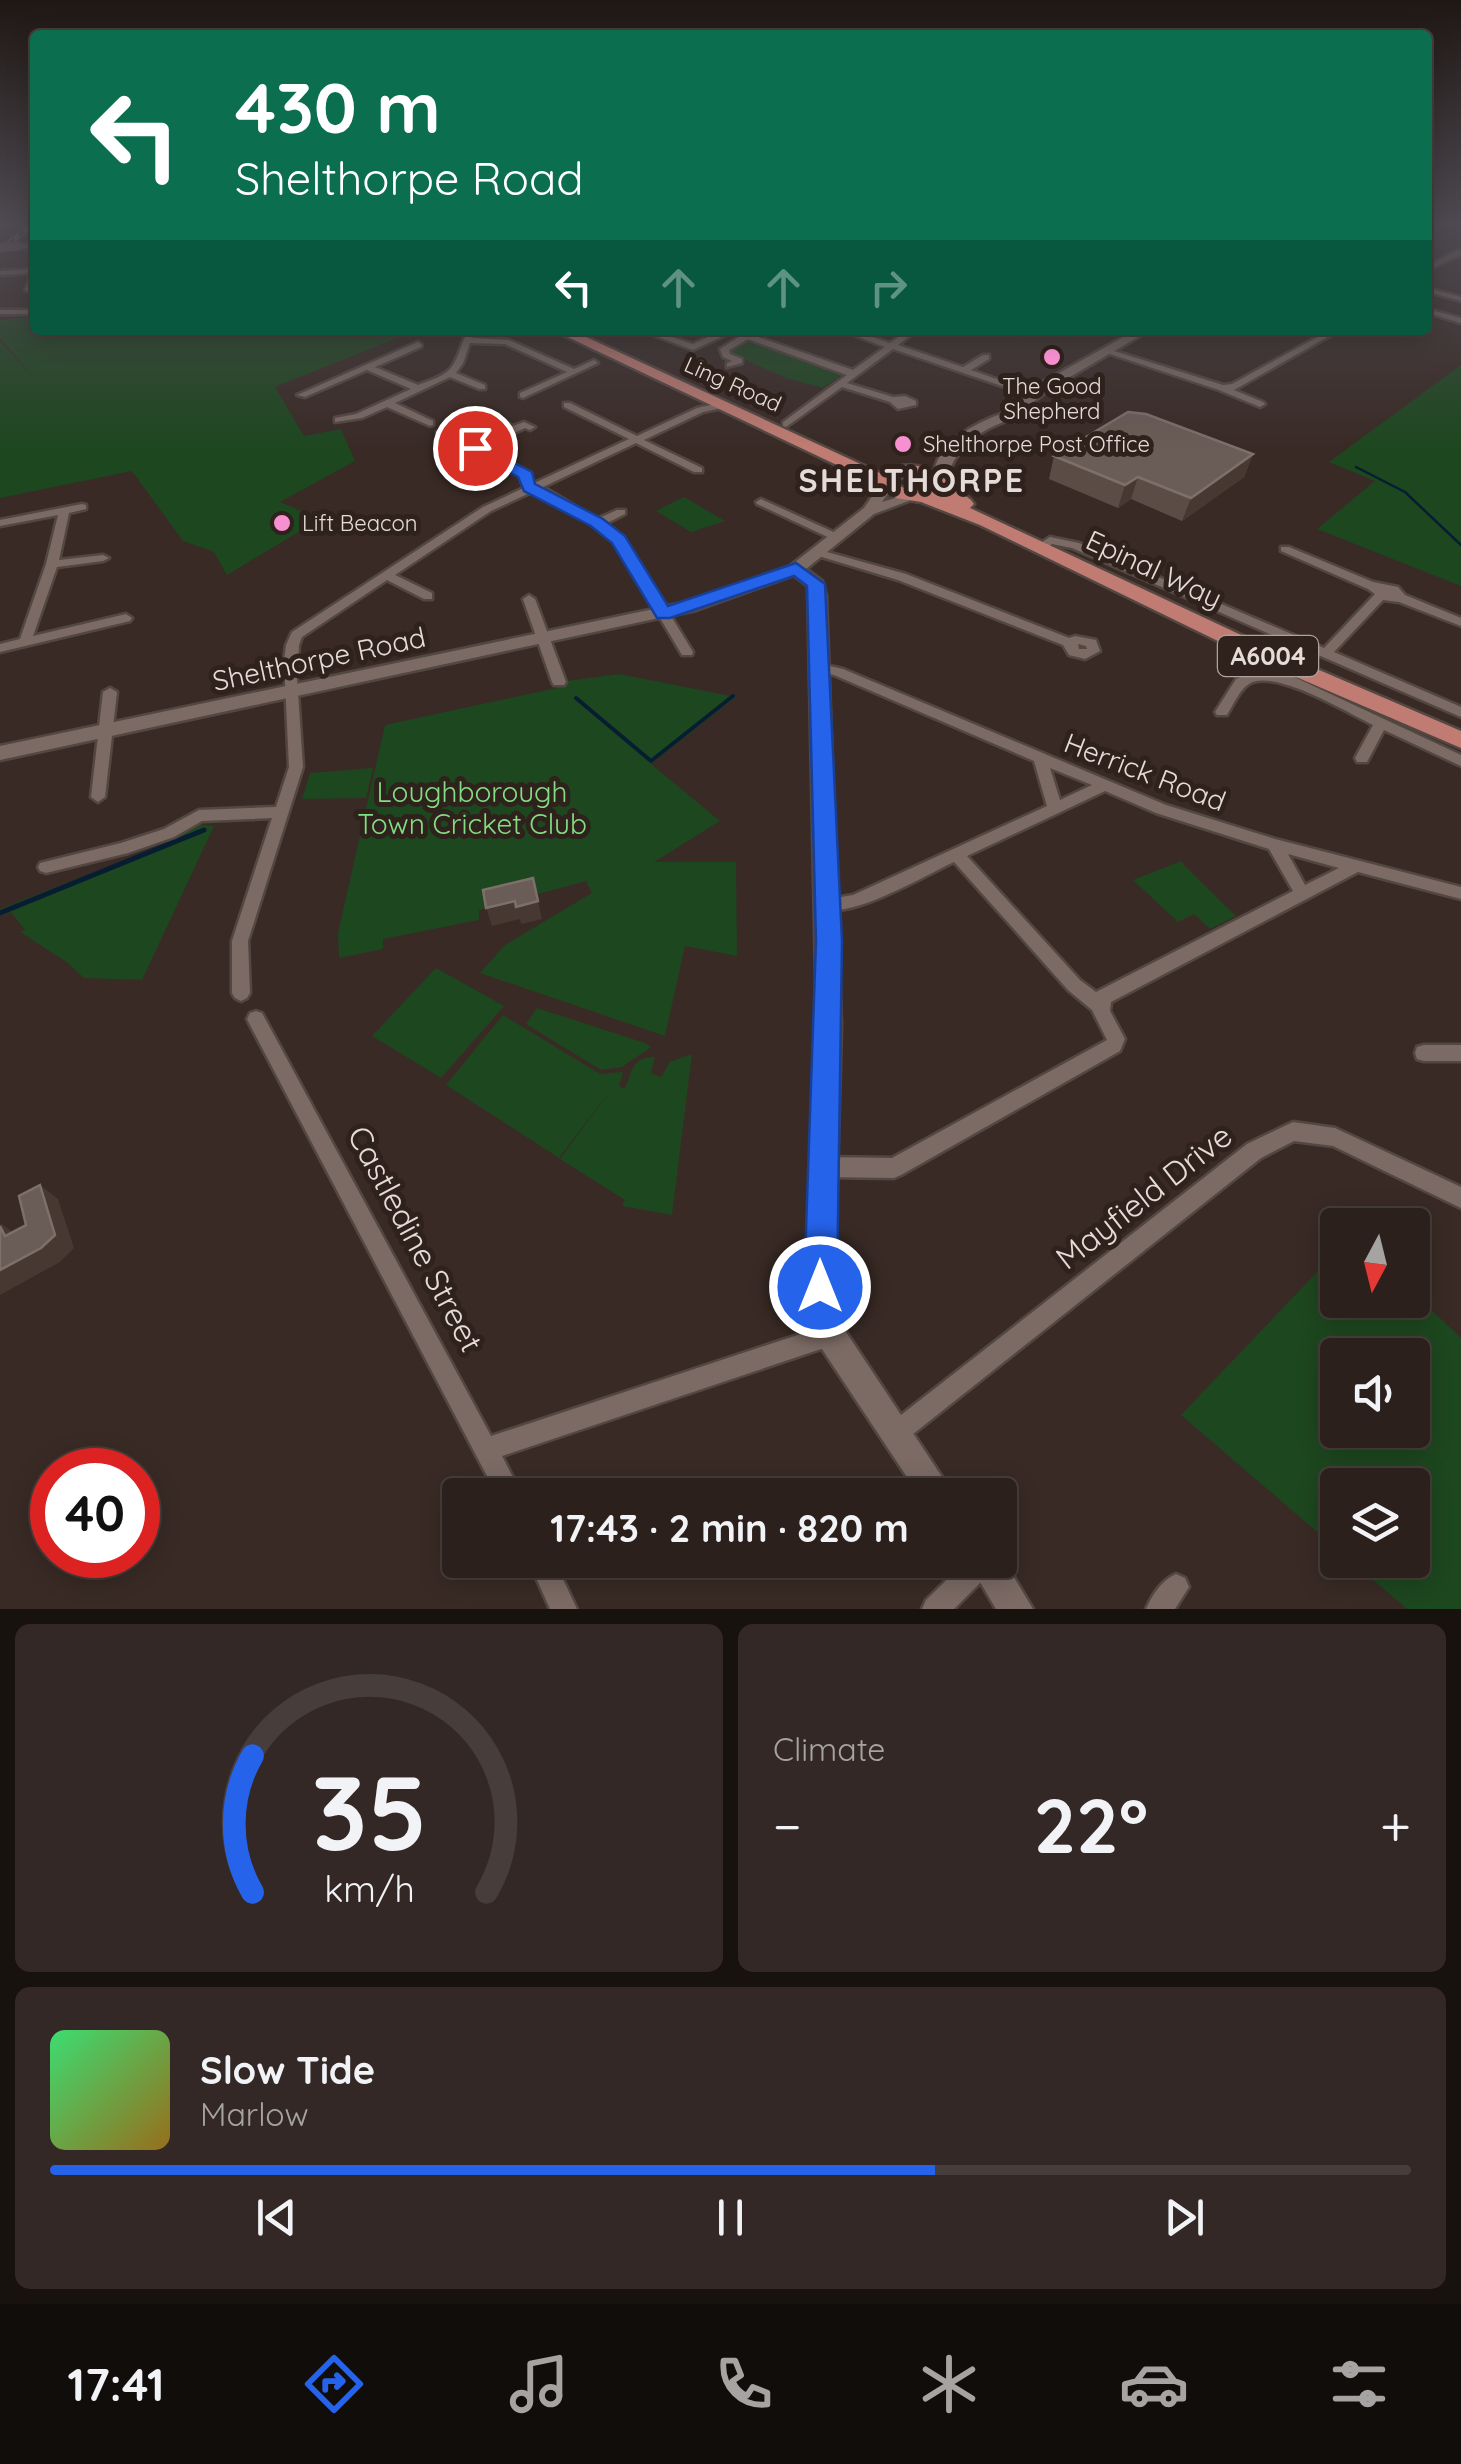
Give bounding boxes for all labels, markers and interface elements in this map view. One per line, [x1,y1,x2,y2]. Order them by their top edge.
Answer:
text: 430 m [235,63,441,151]
icon: left [70,70,200,200]
text: Shelthorpe Road [235,150,583,206]
icon: left [546,260,601,315]
icon: ahead [651,260,706,315]
icon: ahead [756,260,811,315]
icon: right [861,260,916,315]
marker: The Good Shepherd [1041,346,1063,368]
street label: Ling Road [680,350,786,418]
place label: The Good Shepherd [1002,372,1102,425]
pin [433,406,518,491]
icon: arrive [448,421,503,476]
place label: Shelthorpe Post Office [923,430,1150,458]
marker: Shelthorpe Post Office [892,433,914,455]
district label: SHELTHORPE [798,460,1026,500]
place label: Lift Beacon [302,509,417,537]
marker: Lift Beacon [271,512,293,534]
street label: Epinal Way [1081,522,1228,615]
street label: Shelthorpe Road [209,619,429,698]
road number: A6004 [1218,636,1318,676]
street label: Herrick Road [1059,725,1231,818]
park label: Loughborough Town Cricket Club [357,774,587,841]
street label: Mayfield Drive [1047,1115,1239,1277]
street label: Castledine Street [339,1119,492,1358]
north arrow [1320,1208,1430,1318]
map controls [1320,1208,1430,1578]
position arrow [768,1235,872,1339]
button: sound [1320,1338,1430,1448]
speed limit sign: 40 [30,1448,160,1578]
button: layers [1320,1468,1430,1578]
text: 17:43 · 2 min · 820 m [550,1504,909,1552]
text: Climate [773,1729,885,1769]
text: 35 [311,1746,427,1876]
text: 22° [1033,1778,1148,1872]
text: − [773,1791,802,1860]
text: + [1380,1791,1411,1860]
text: km/h [324,1866,414,1911]
text: Slow Tide [200,2046,375,2094]
text: Marlow [200,2094,309,2134]
icon: previous [249,2190,304,2245]
icon: pause [703,2190,758,2245]
icon: next [1157,2190,1212,2245]
icon: directions [299,2349,369,2419]
icon: music [504,2349,574,2419]
icon: phone [709,2349,779,2419]
icon: climate [914,2349,984,2419]
icon: car [1119,2349,1189,2419]
icon: filters [1324,2349,1394,2419]
text: 17:41 [67,2356,165,2412]

